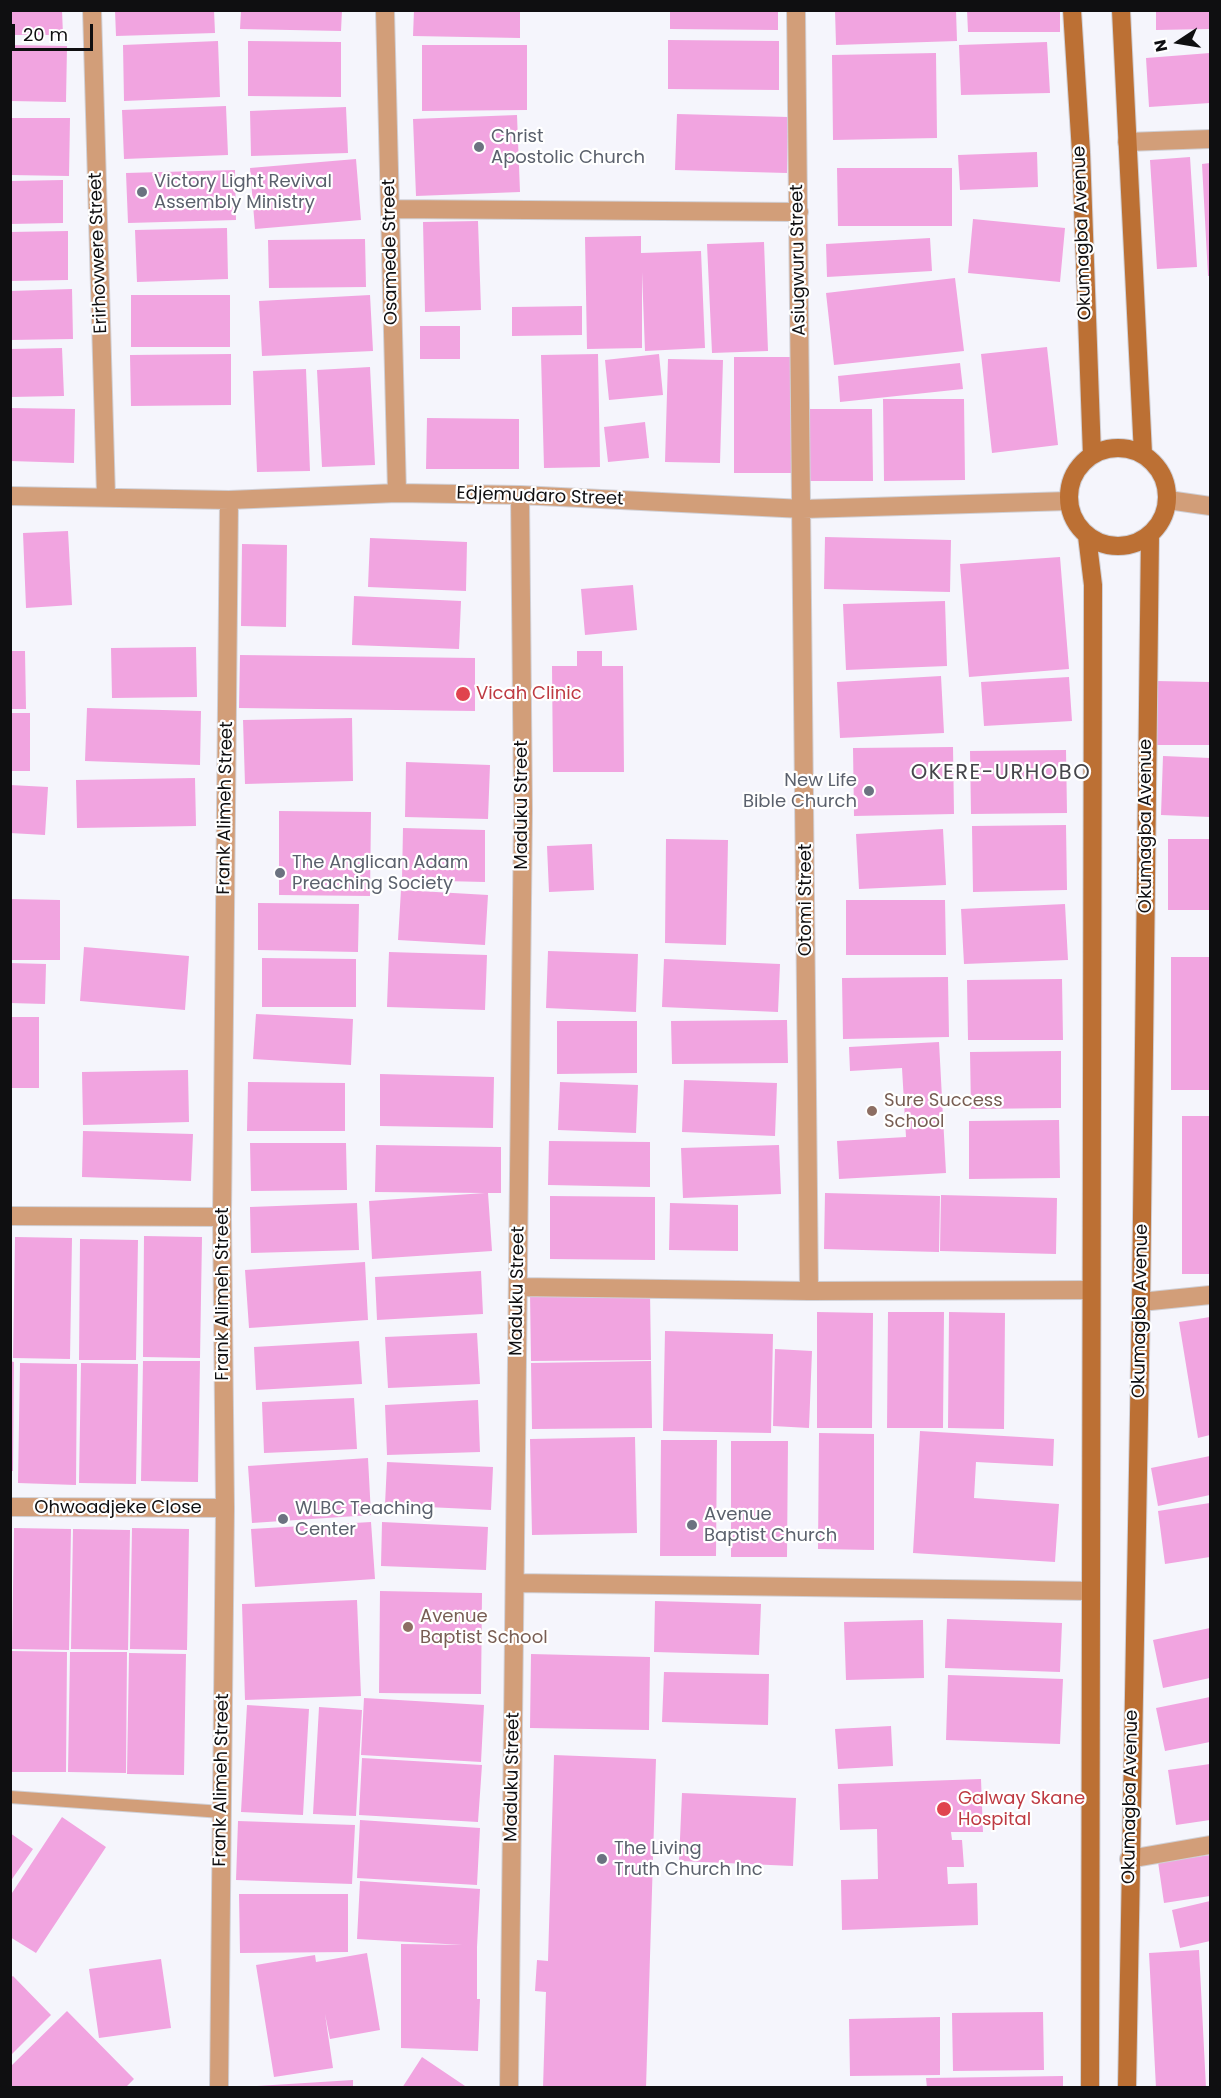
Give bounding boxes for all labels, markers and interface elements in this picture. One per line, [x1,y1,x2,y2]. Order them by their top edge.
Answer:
scale bar [15,12,96,50]
north arrow [1149,12,1209,72]
text: 20 m [23,22,68,47]
text: N [1148,38,1173,54]
place label: Christ Apostolic Church [491,126,645,168]
marker: Christ Apostolic Church [472,140,486,154]
street label: Okumagba Avenue [1069,145,1097,321]
place label: Victory Light Revival Assembly Ministry [154,171,332,213]
street label: Erirhovwere Street [85,172,113,334]
street label: Osamede Street [379,179,403,325]
street label: Asiugwuru Street [787,184,811,336]
marker: Victory Light Revival Assembly Ministry [135,185,149,199]
street label: Edjemudaro Street [456,483,624,511]
place label: Vicah Clinic [476,683,582,705]
marker: Vicah Clinic [454,685,472,703]
street label: Frank Alimeh Street [214,721,238,895]
street label: Okumagba Avenue [1135,739,1157,913]
street label: Maduku Street [511,740,533,870]
district label: OKERE-URHOBO [911,761,1091,787]
place label: New Life Bible Church [743,770,857,812]
marker: New Life Bible Church [862,784,876,798]
street label: Otomi Street [795,844,817,956]
place label: The Anglican Adam Preaching Society [292,852,468,894]
marker: The Anglican Adam Preaching Society [273,866,287,880]
place label: Sure Success School [884,1090,1003,1132]
marker: Sure Success School [865,1104,879,1118]
street label: Frank Alimeh Street [212,1207,234,1381]
street label: Okumagba Avenue [1129,1224,1153,1398]
street label: Maduku Street [506,1226,530,1356]
street label: Ohwoadjeke Close [34,1497,202,1519]
place label: WLBC Teaching Center [295,1498,434,1540]
place label: Avenue Baptist Church [704,1504,837,1546]
marker: WLBC Teaching Center [276,1512,290,1526]
marker: Avenue Baptist Church [685,1518,699,1532]
place label: Avenue Baptist School [420,1606,548,1648]
marker: Avenue Baptist School [401,1620,415,1634]
street label: Frank Alimeh Street [210,1693,234,1867]
street label: Okumagba Avenue [1119,1710,1143,1884]
street label: Maduku Street [501,1712,525,1842]
place label: Galway Skane Hospital [958,1788,1085,1830]
marker: Galway Skane Hospital [935,1800,953,1818]
place label: The Living Truth Church Inc [614,1838,763,1880]
marker: The Living Truth Church Inc [595,1852,609,1866]

